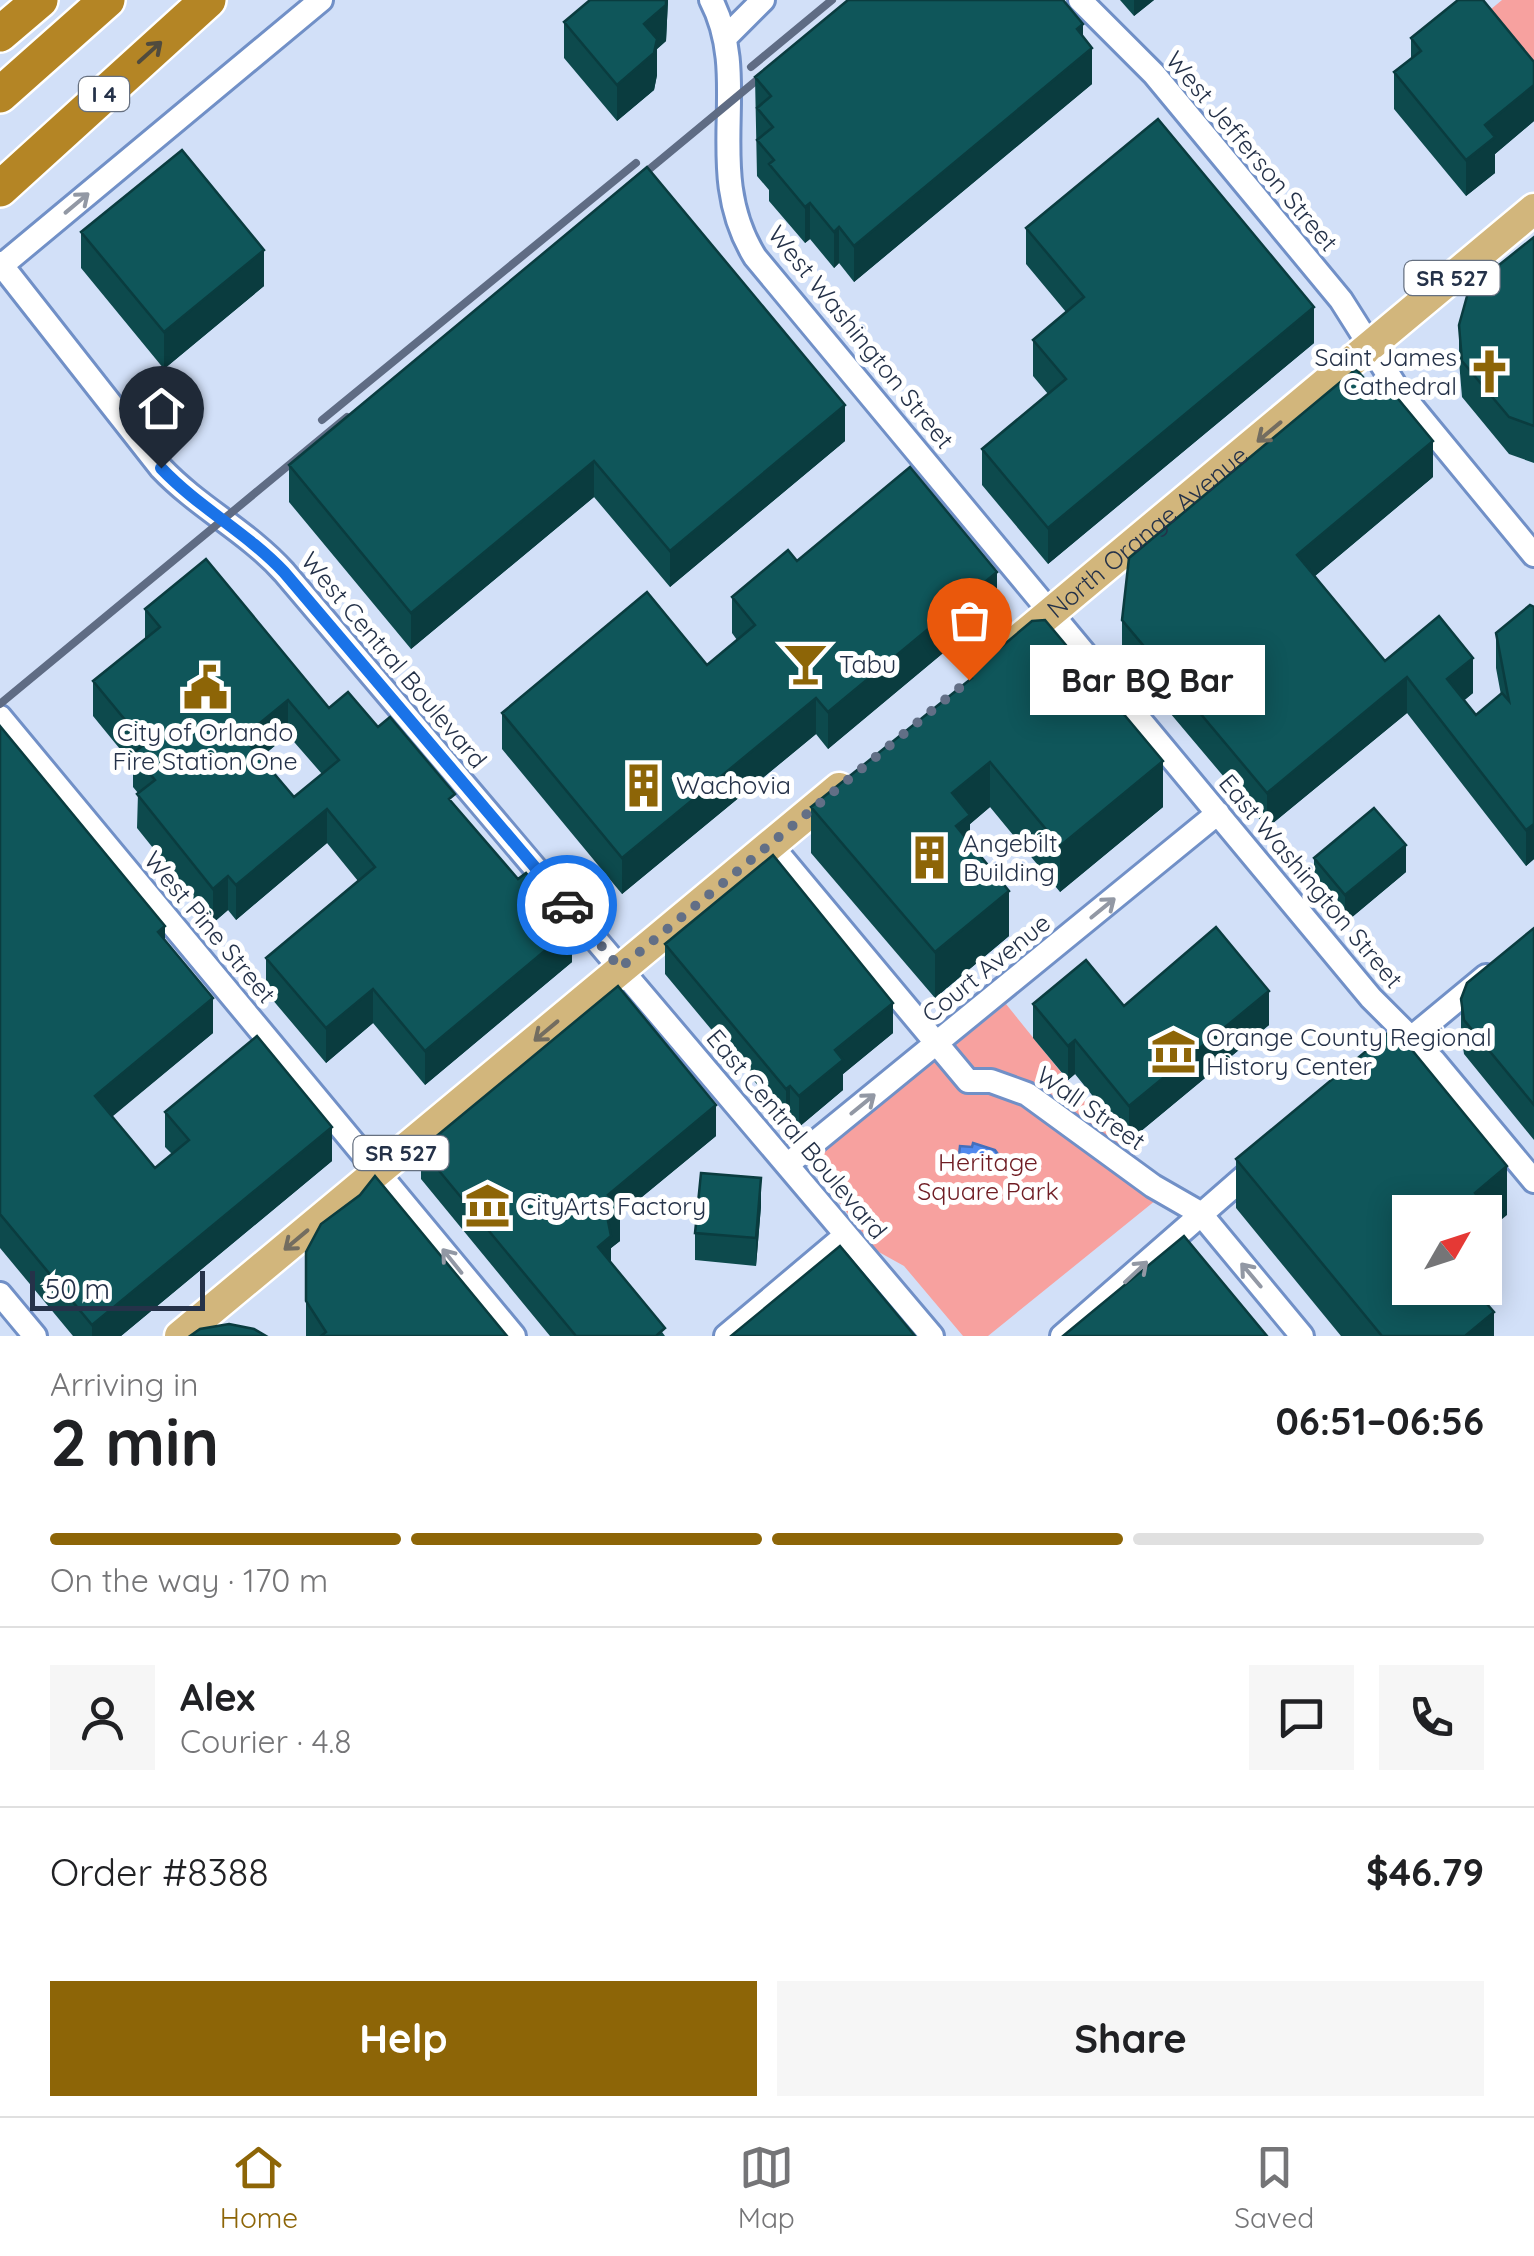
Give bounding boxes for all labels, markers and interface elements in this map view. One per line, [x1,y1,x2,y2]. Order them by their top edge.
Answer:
one-way arrow [137,41,162,64]
street label: West Jefferson Street [1160,44,1345,257]
road number: I 4 [79,77,129,111]
one-way arrow [63,192,89,214]
street label: West Washington Street [762,219,961,455]
road number: SR 527 [1404,261,1500,295]
place label: Saint James Cathedral [1315,341,1457,401]
church icon: Saint James Cathedral [1466,347,1514,395]
pin [119,366,204,469]
icon: home [134,381,189,436]
one-way arrow [1257,421,1283,443]
street label: North Orange Avenue [1040,439,1254,624]
street label: West Central Boulevard [295,545,494,774]
pin [927,578,1012,681]
icon: bag [942,593,997,648]
bar icon: Tabu [782,640,830,688]
callout: Bar BQ Bar [1029,645,1264,715]
place label: Tabu [839,648,896,679]
text: Bar BQ Bar [1061,660,1234,700]
public building icon: City of Orlando Fire Station One [181,664,229,712]
place label: City of Orlando Fire Station One [112,716,298,776]
building icon: Wachovia [619,761,667,809]
street label: East Washington Street [1213,767,1410,994]
place label: Wachovia [676,769,791,800]
place label: Angebilt Building [963,827,1058,887]
building icon: Angebilt Building [906,833,954,881]
street label: West Pine Street [138,844,283,1009]
courier [517,855,617,955]
icon: car [540,878,595,933]
one-way arrow [1090,897,1116,919]
street label: Court Avenue [915,906,1056,1029]
one-way arrow [533,1020,559,1042]
place label: Orange County Regional History Center [1206,1021,1492,1081]
street label: East Central Boulevard [701,1022,894,1245]
museum icon: Orange County Regional History Center [1149,1027,1197,1075]
street label: Wall Street [1031,1059,1152,1156]
one-way arrow [849,1093,875,1115]
road number: SR 527 [354,1136,448,1170]
park label: Heritage Square Park [917,1146,1059,1206]
museum icon: CityArts Factory [463,1182,511,1230]
place label: CityArts Factory [520,1190,706,1221]
north arrow [1392,1195,1502,1305]
map controls [1392,1195,1502,1305]
one-way arrow [284,1229,310,1251]
one-way arrow [441,1248,463,1274]
one-way arrow [1123,1261,1148,1284]
one-way arrow [1240,1262,1262,1288]
scale bar [30,1266,205,1310]
text: 50 m [45,1271,110,1306]
text: Arriving in [50,1364,199,1404]
text: 06:51–06:56 [1275,1397,1484,1445]
text: 2 min [50,1401,219,1482]
text: On the way · 170 m [50,1560,328,1600]
button: person [50,1665,155,1770]
button: chat [1249,1665,1354,1770]
button: phone [1379,1665,1484,1770]
text: Alex [180,1673,255,1721]
text: Courier · 4.8 [180,1721,352,1761]
text: Order #8388 [50,1848,269,1896]
text: $46.79 [1366,1848,1484,1896]
button: Help [50,1981,757,2096]
button: Share [777,1981,1484,2096]
tab: Home [220,2140,298,2235]
tab: Map [738,2140,795,2235]
tab: Saved [1234,2140,1314,2235]

